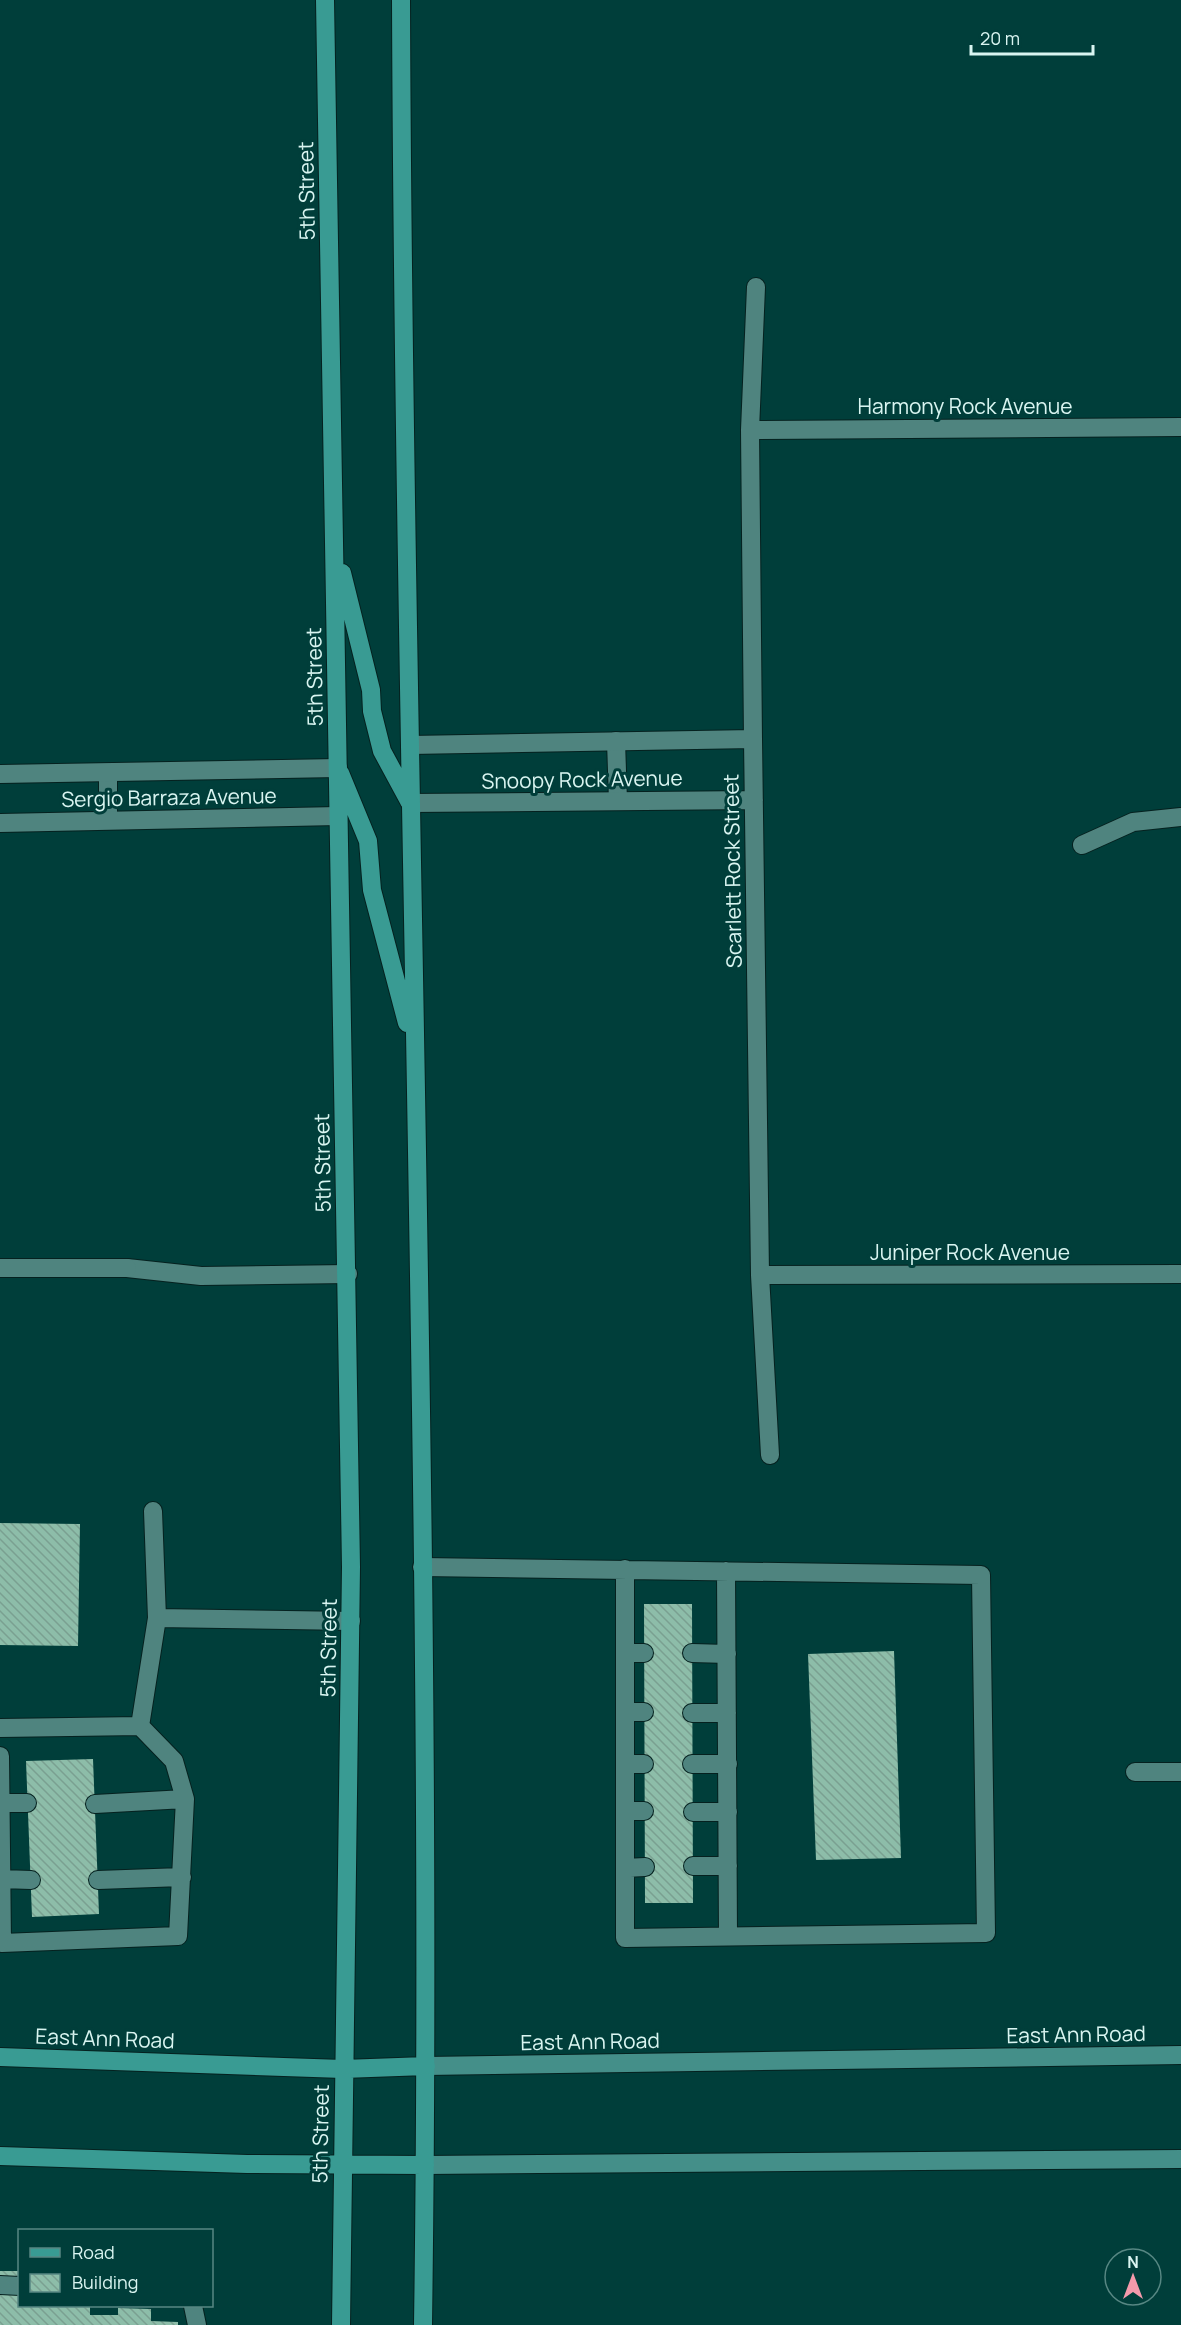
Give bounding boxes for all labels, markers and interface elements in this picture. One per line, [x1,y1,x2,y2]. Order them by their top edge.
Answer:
scale bar [971,18,1092,56]
text: 20 m [980,26,1020,50]
street label: 5th Street [291,141,321,241]
street label: Harmony Rock Avenue [858,392,1072,420]
street label: 5th Street [299,627,329,727]
street label: Snoopy Rock Avenue [481,763,683,795]
street label: Scarlett Rock Street [716,774,748,968]
street label: Sergio Barraza Avenue [61,781,277,813]
street label: 5th Street [307,1113,337,1213]
street label: Juniper Rock Avenue [870,1238,1070,1266]
street label: 5th Street [313,1598,343,1698]
street label: East Ann Road [1006,2019,1146,2049]
street label: East Ann Road [35,2022,175,2054]
street label: East Ann Road [520,2026,660,2056]
street label: 5th Street [305,2084,335,2184]
legend [18,2229,213,2307]
text: Road [72,2240,115,2264]
north arrow [1103,2247,1163,2307]
text: N [1127,2251,1139,2273]
text: Building [72,2270,138,2294]

